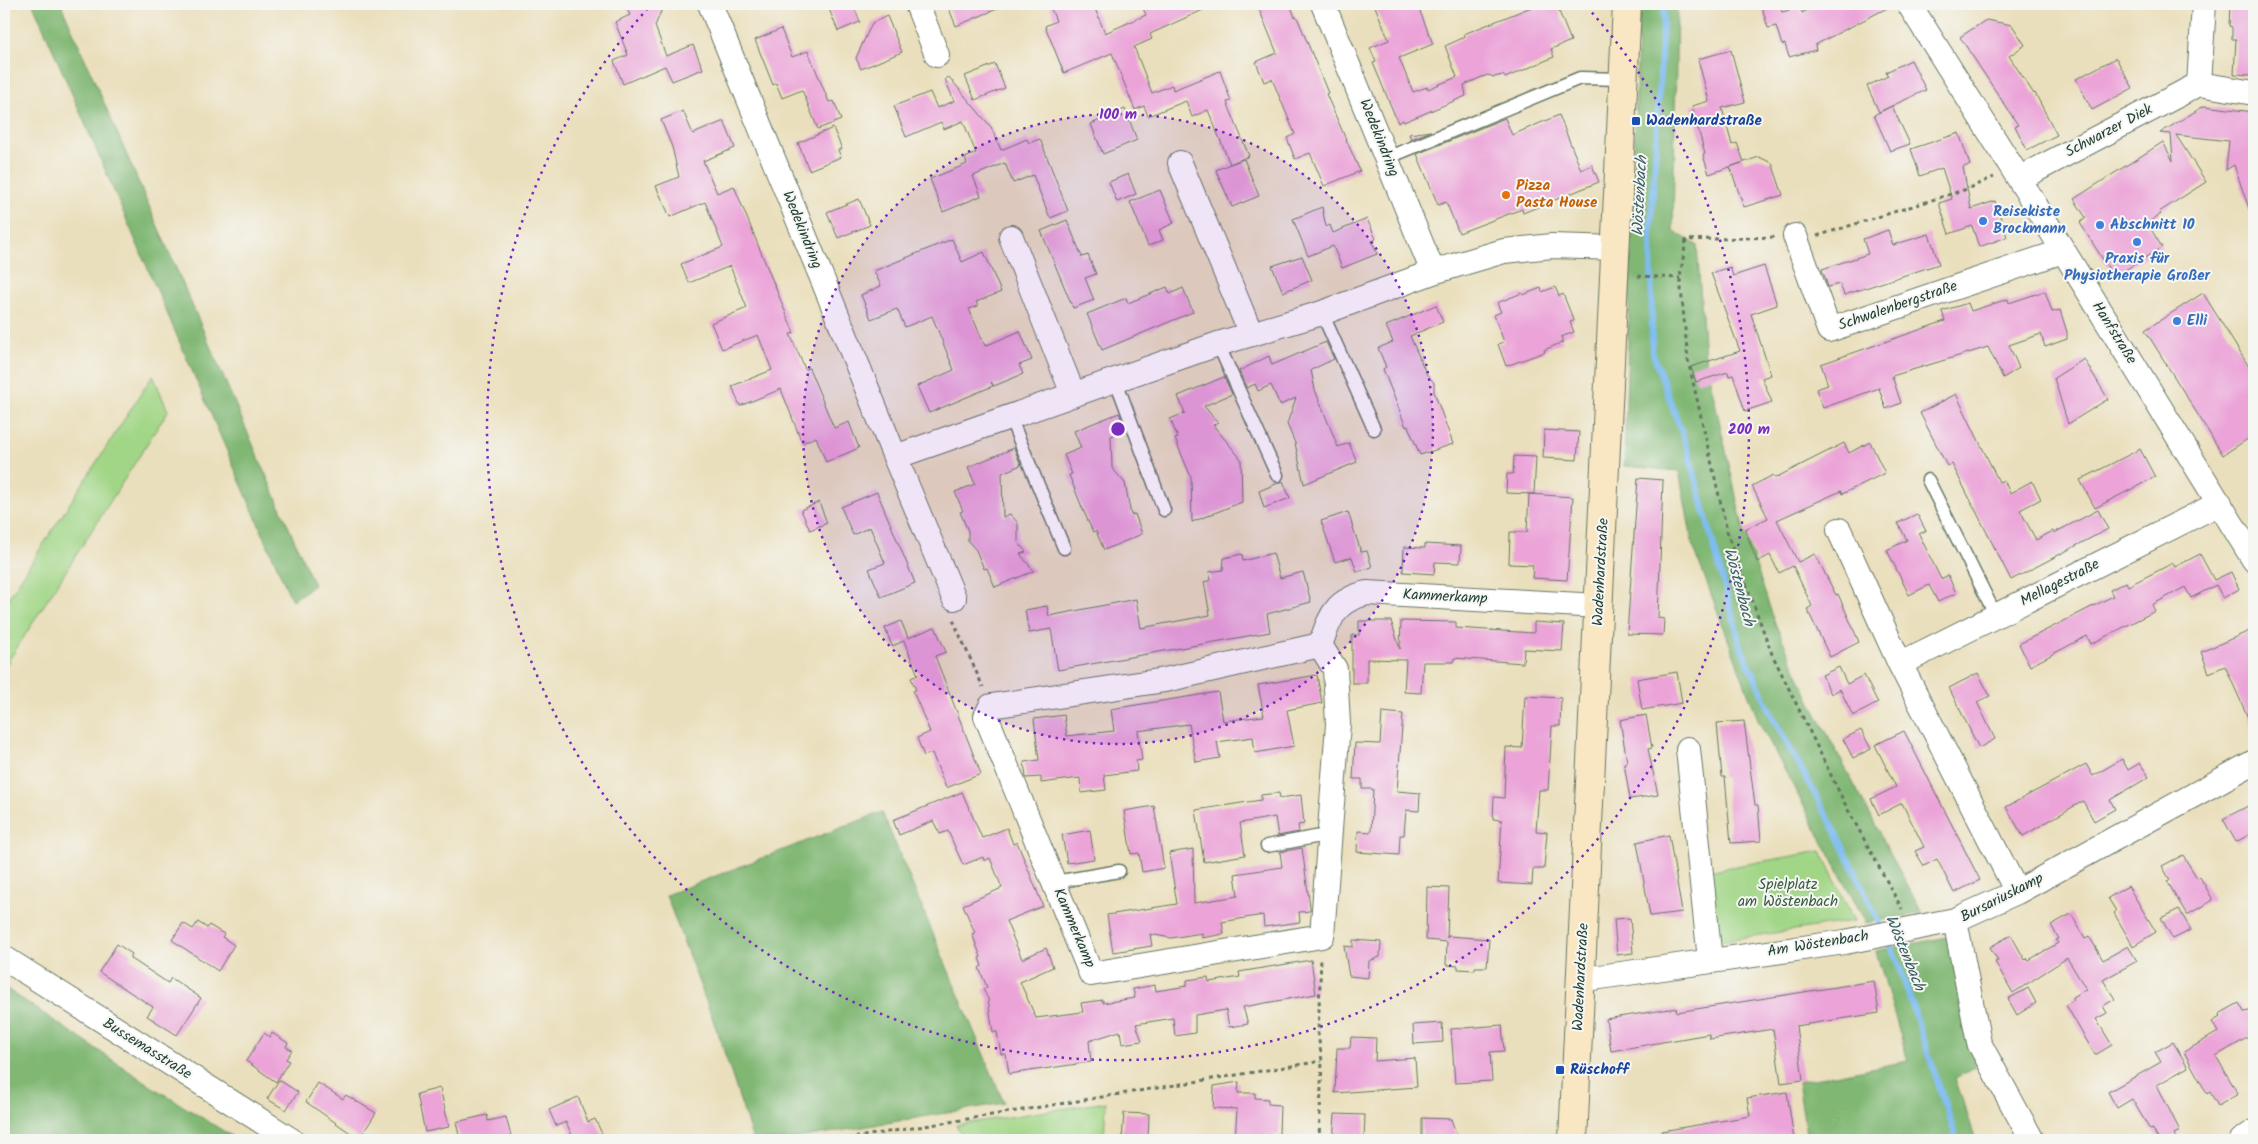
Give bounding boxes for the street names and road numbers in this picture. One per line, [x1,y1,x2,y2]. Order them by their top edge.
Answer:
street label: Wedekindring [1352,95,1406,181]
street label: Schwarzer Diek [2061,97,2158,164]
street label: Wedekindring [775,187,829,273]
street label: Schwalenbergstraße [1835,274,1961,338]
street label: Hanfstraße [2085,297,2143,369]
street label: Wadenhardstraße [1586,517,1616,627]
street label: Mellagestraße [2016,553,2104,613]
street label: Kammerkamp [1402,583,1488,611]
street label: Bursariuskamp [1956,867,2048,929]
street label: Kammerkamp [1046,884,1102,972]
street label: Wadenhardstraße [1566,922,1596,1032]
street label: Am Wöstenbach [1766,924,1870,964]
street label: Bussemasstraße [98,1012,197,1086]

